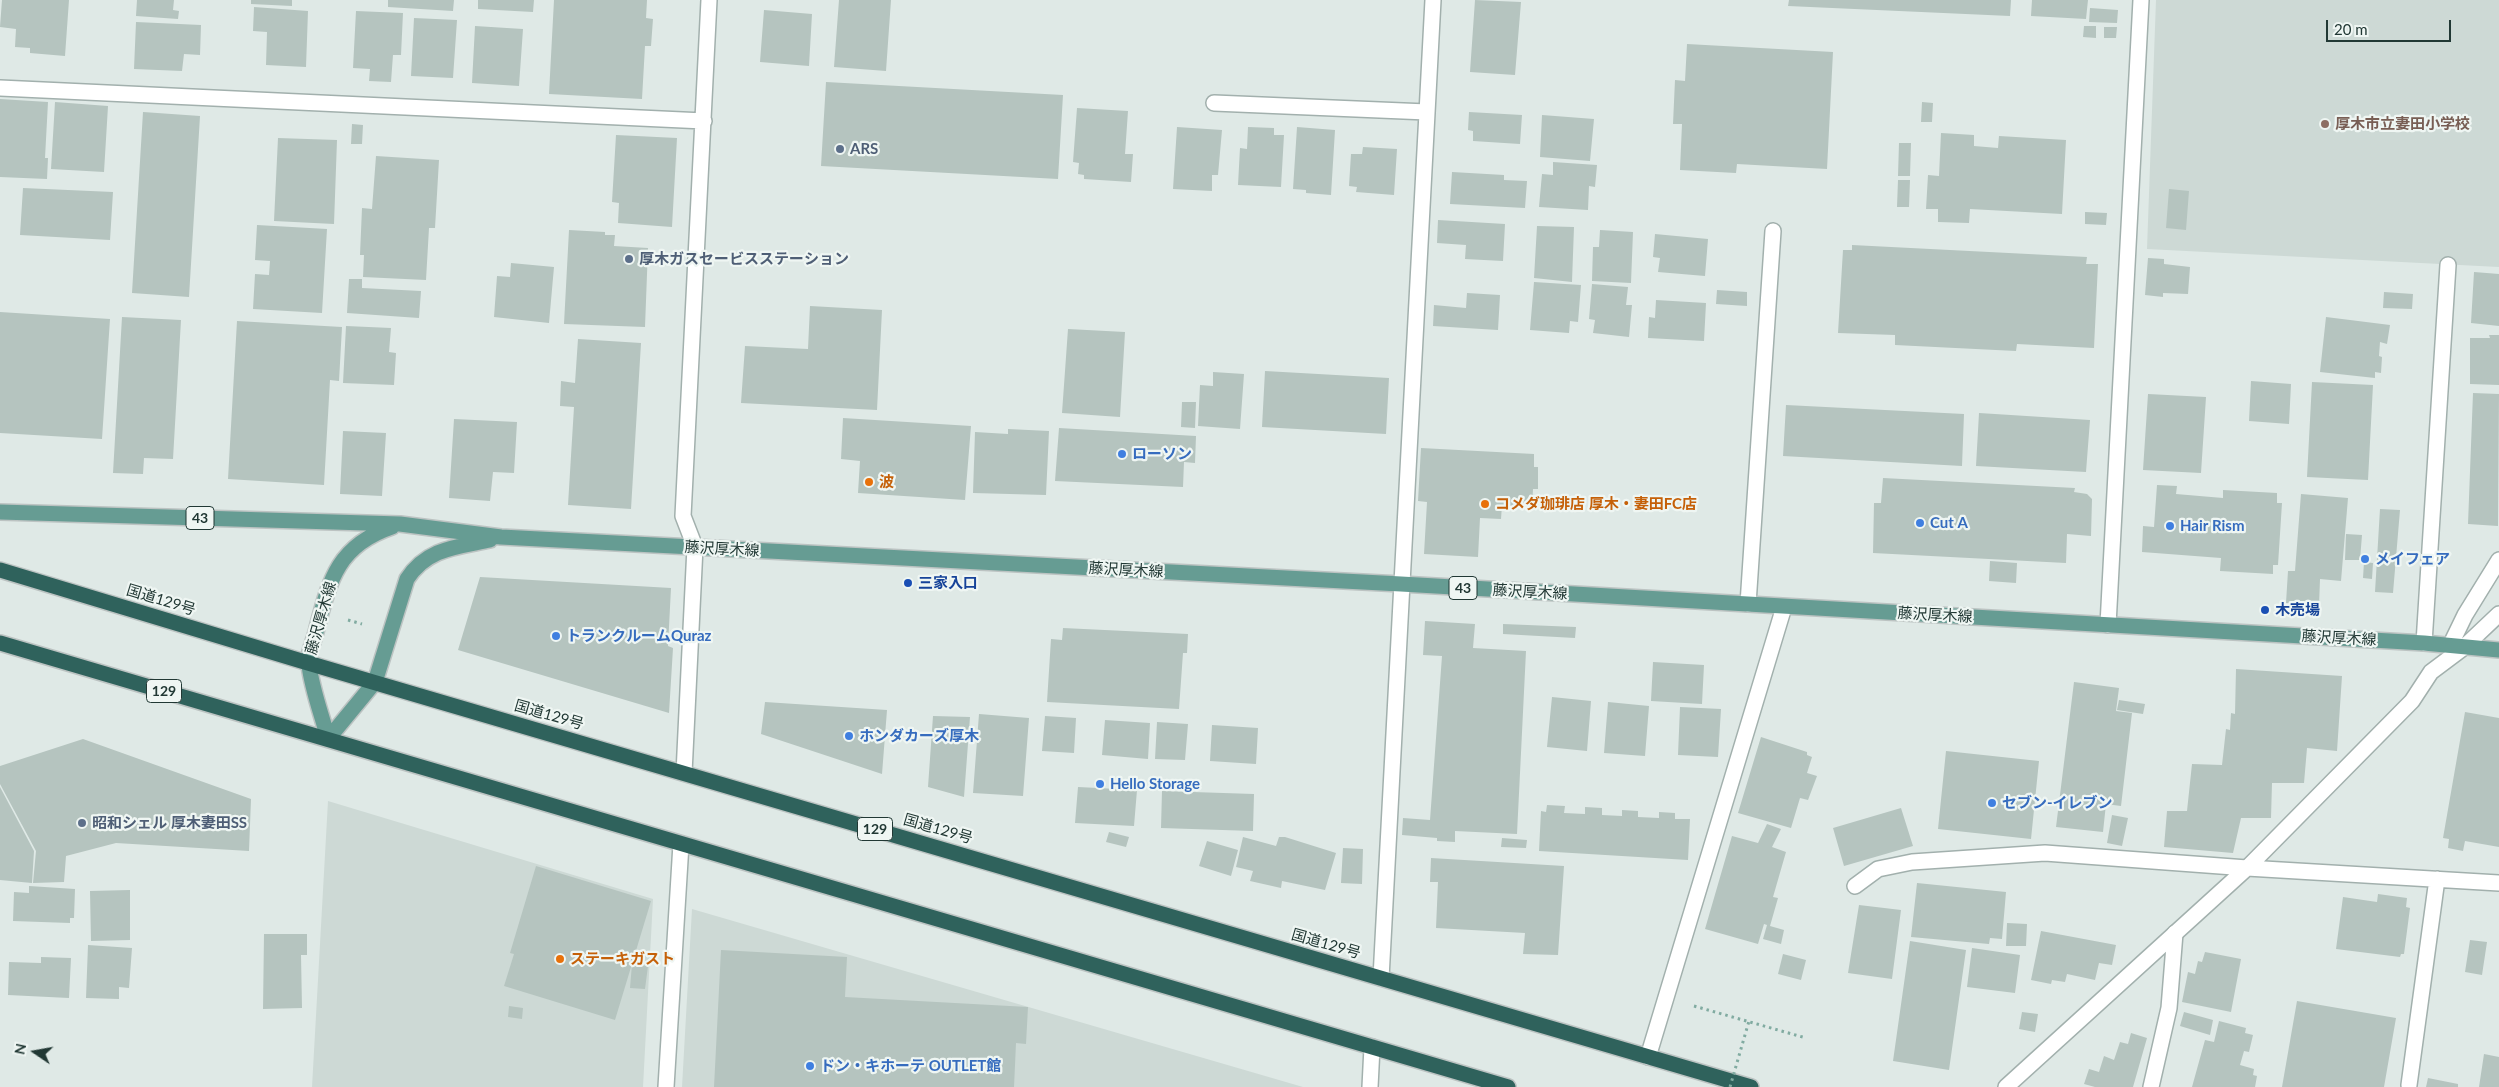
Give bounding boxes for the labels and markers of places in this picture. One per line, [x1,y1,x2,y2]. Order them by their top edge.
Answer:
place label: 厚木市立妻田小学校 [2335,115,2470,133]
marker: 厚木市立妻田小学校 [2319,118,2331,130]
place label: ARS [850,140,878,158]
marker: ARS [834,143,846,155]
place label: 厚木ガスセービスステーション [639,250,849,268]
marker: 厚木ガスセービスステーション [623,253,635,265]
place label: ローソン [1132,445,1192,463]
marker: ローソン [1116,448,1128,460]
place label: 波 [879,473,894,491]
marker: 波 [863,476,875,488]
place label: コメダ珈琲店 厚木・妻田FC店 [1495,495,1697,513]
marker: コメダ珈琲店 厚木・妻田FC店 [1479,498,1491,510]
place label: Cut A [1930,514,1968,532]
marker: Cut A [1914,517,1926,529]
place label: Hair Rism [2180,517,2245,535]
marker: Hair Rism [2164,520,2176,532]
place label: メイフェア [2375,550,2450,568]
marker: メイフェア [2359,553,2371,565]
place label: 三家入口 [918,574,978,592]
marker: 三家入口 [902,577,914,589]
place label: 木売場 [2275,601,2320,619]
marker: 木売場 [2259,604,2271,616]
place label: トランクルームQuraz [566,627,711,645]
marker: トランクルームQuraz [550,630,562,642]
place label: ホンダカーズ厚木 [859,727,979,745]
marker: ホンダカーズ厚木 [843,730,855,742]
place label: Hello Storage [1110,775,1200,793]
marker: Hello Storage [1094,778,1106,790]
place label: セブン-イレブン [2002,794,2113,812]
marker: セブン-イレブン [1986,797,1998,809]
place label: 昭和シェル 厚木妻田SS [92,814,247,832]
marker: 昭和シェル 厚木妻田SS [76,817,88,829]
place label: ステーキガスト [570,950,675,968]
marker: ステーキガスト [554,953,566,965]
place label: ドン・キホーテ OUTLET館 [820,1057,1001,1075]
marker: ドン・キホーテ OUTLET館 [804,1060,816,1072]

